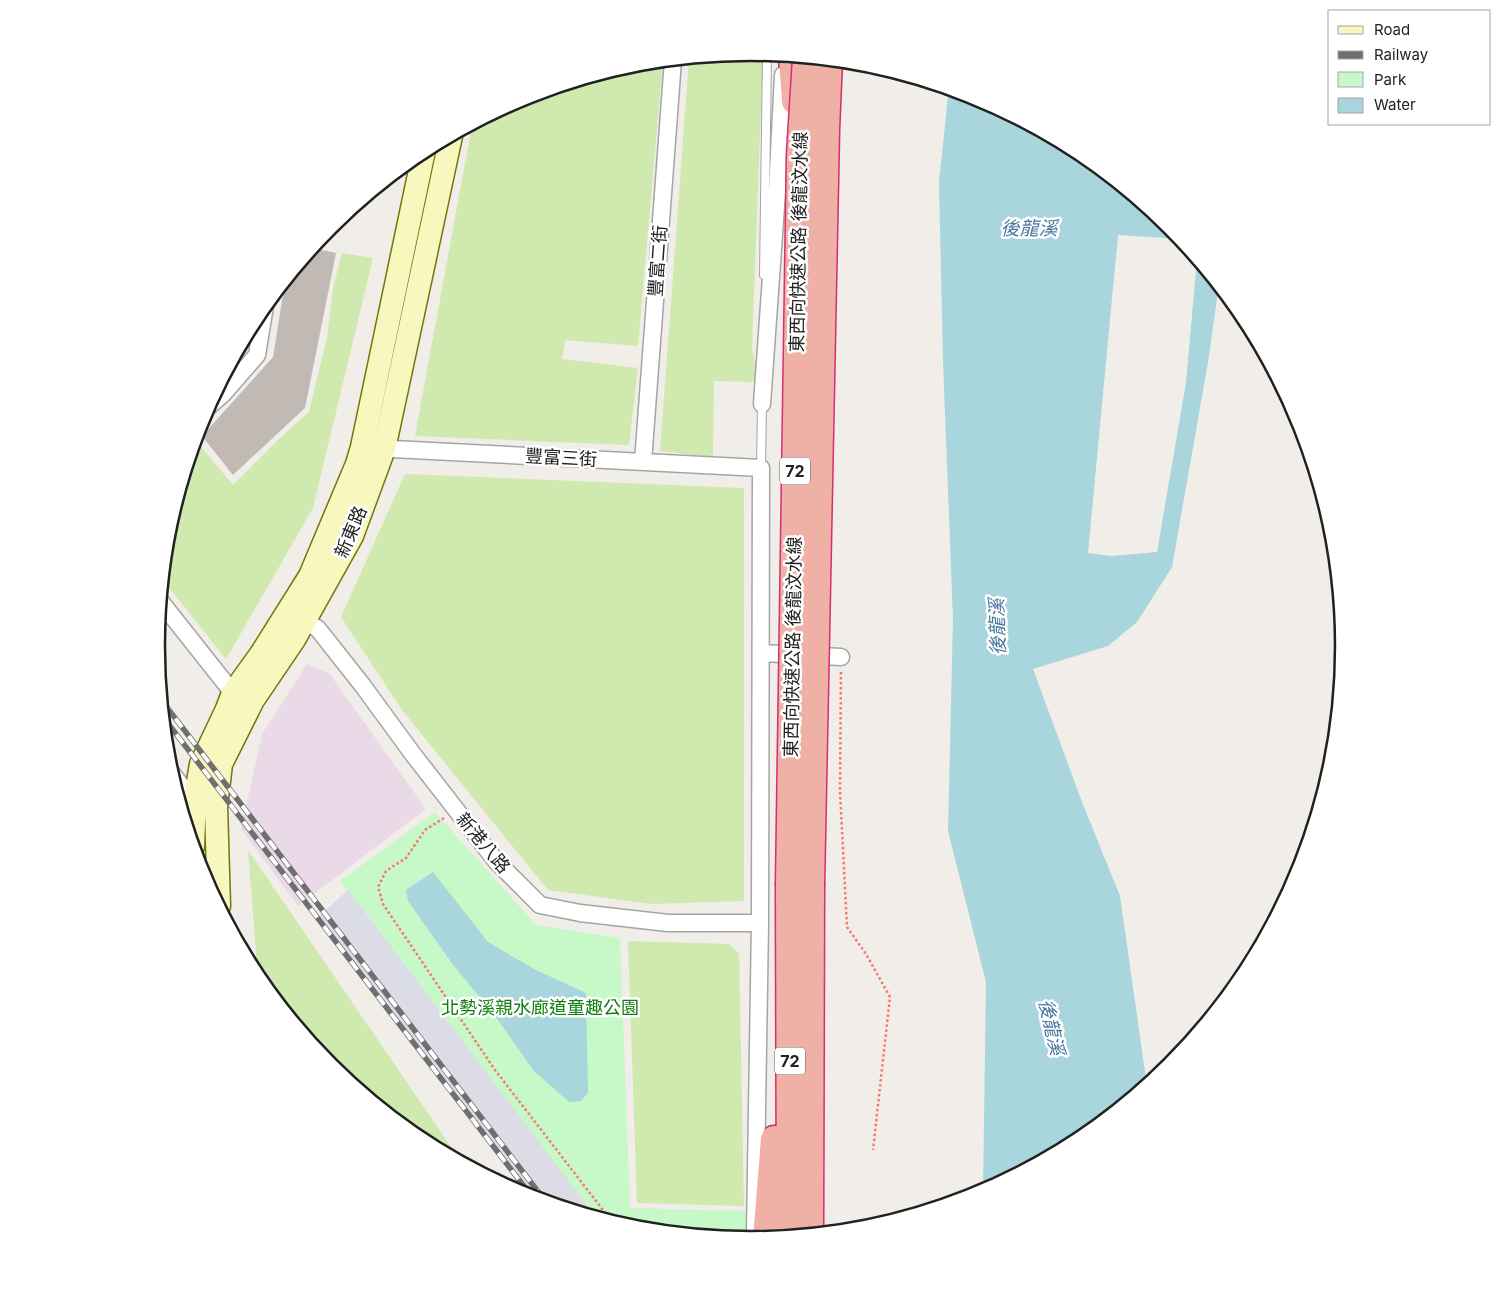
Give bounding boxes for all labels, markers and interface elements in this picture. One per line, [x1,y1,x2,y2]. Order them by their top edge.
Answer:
legend [1328,10,1491,125]
text: Road [1374,20,1410,39]
text: Railway [1374,45,1429,64]
text: Park [1374,70,1407,89]
text: Water [1374,95,1416,114]
street label: 東西向快速公路 後龍汶水線 [786,131,811,353]
water label: 後龍溪 [1000,217,1060,240]
street label: 豐富二街 [645,224,670,298]
street label: 豐富三街 [525,445,598,470]
road number: 72 [780,458,810,484]
street label: 新東路 [330,503,371,561]
street label: 東西向快速公路 後龍汶水線 [780,536,805,758]
water label: 後龍溪 [985,595,1010,656]
street label: 新港八路 [452,808,515,877]
park label: 北勢溪親水廊道童趣公園 [441,997,639,1018]
water label: 後龍溪 [1034,997,1070,1060]
road number: 72 [775,1048,805,1074]

